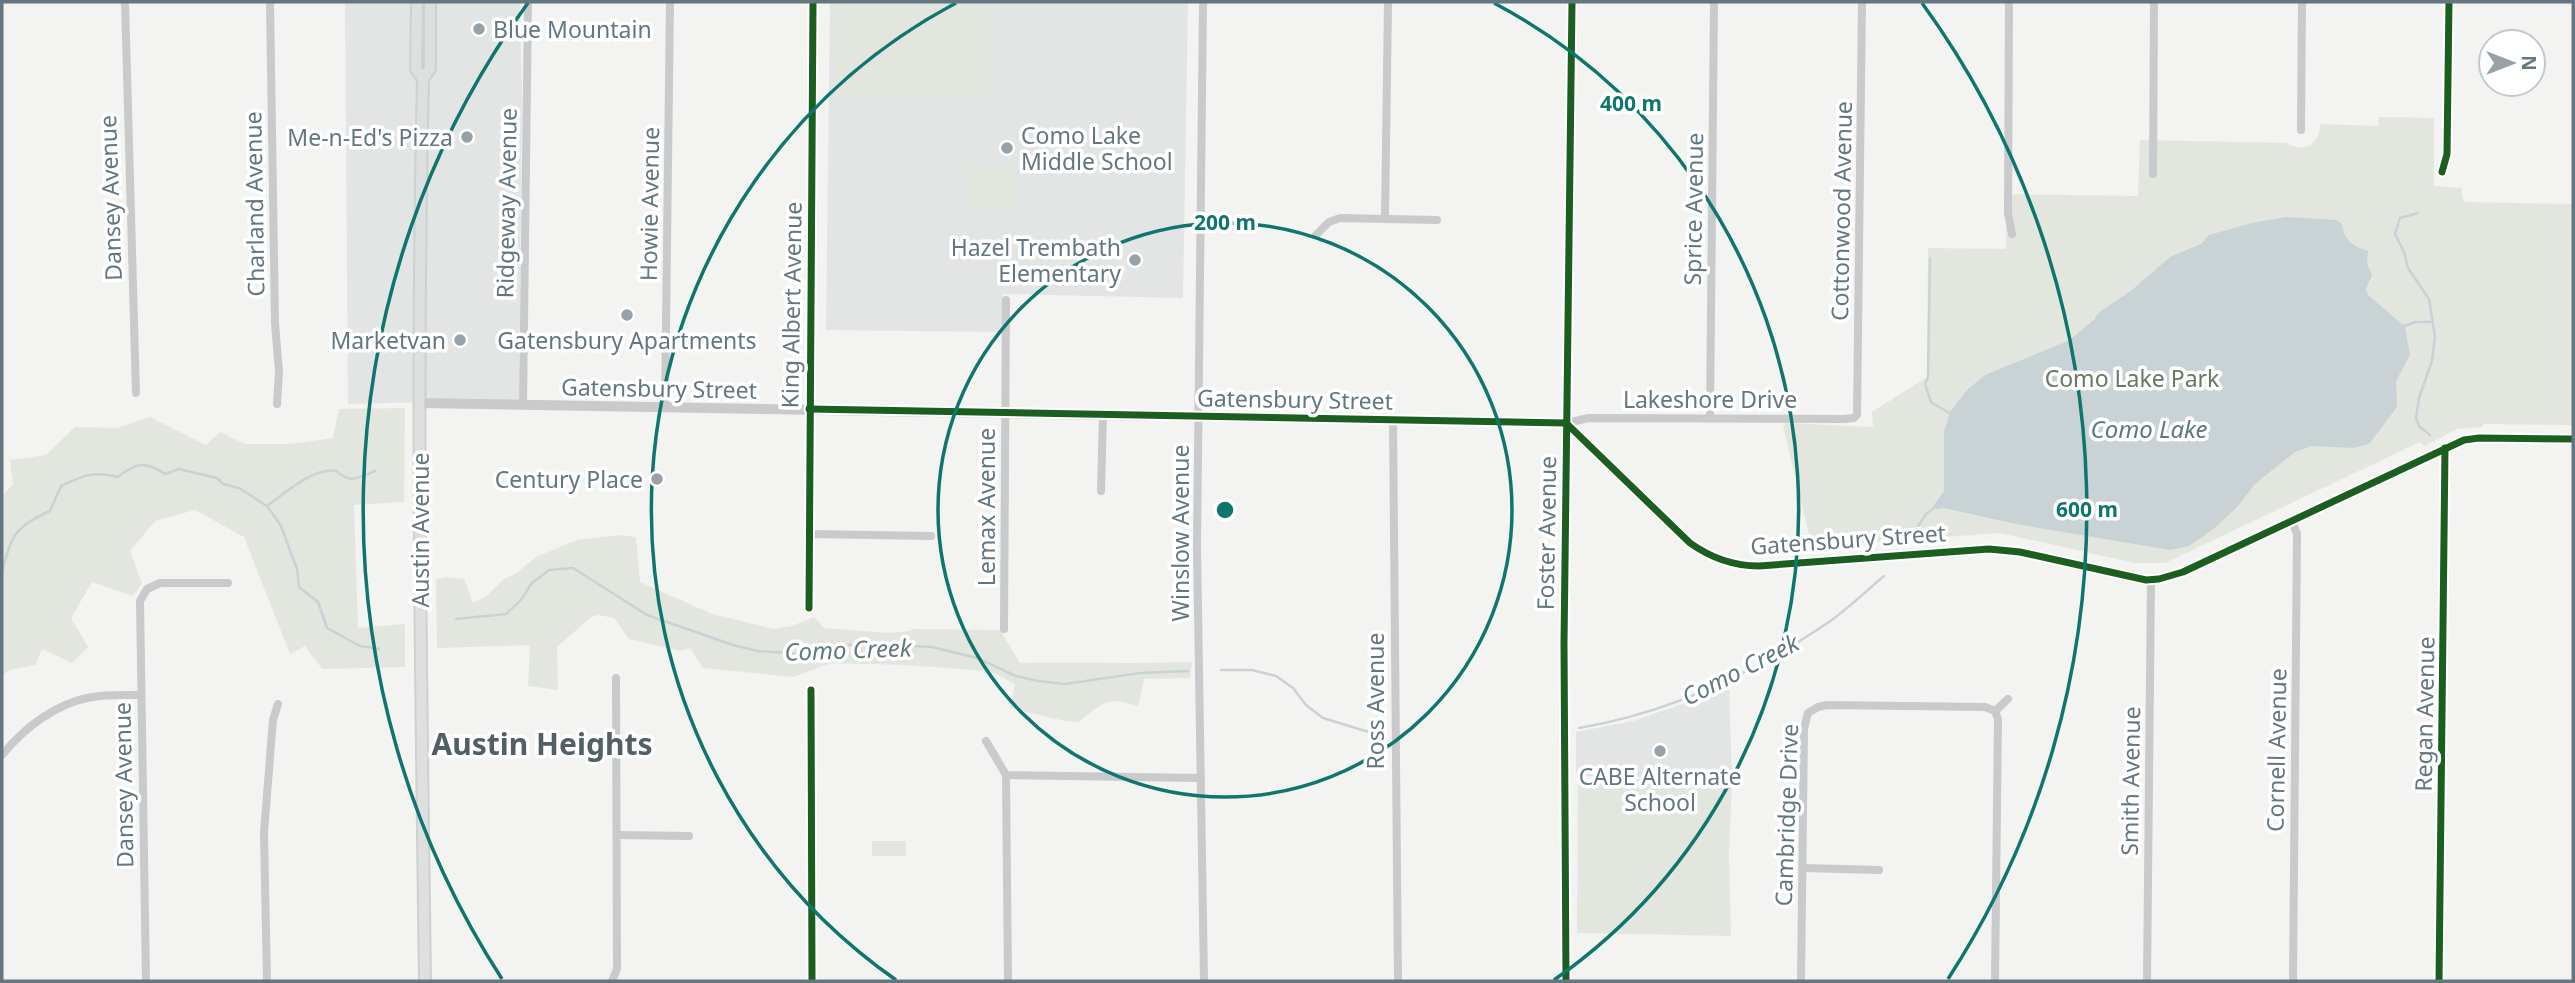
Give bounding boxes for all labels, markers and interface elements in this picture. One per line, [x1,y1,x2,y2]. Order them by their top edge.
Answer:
place label: Blue Mountain [493,13,652,45]
marker: Blue Mountain [471,21,487,37]
north arrow [2477,28,2547,98]
text: N [2516,55,2542,71]
text: 400 m [1600,89,1662,117]
street label: Cottonwood Avenue [1823,101,1859,321]
street label: Ridgeway Avenue [488,107,524,299]
street label: Charland Avenue [236,111,272,297]
street label: Dansey Avenue [91,115,129,281]
place label: Como Lake Middle School [1021,119,1173,177]
place label: Me-n-Ed's Pizza [287,121,453,153]
street label: Howie Avenue [632,127,666,281]
marker: Me-n-Ed's Pizza [459,129,475,145]
street label: Sprice Avenue [1676,132,1710,286]
marker: Como Lake Middle School [999,140,1015,156]
street label: King Albert Avenue [773,201,809,409]
text: 200 m [1194,208,1256,236]
place label: Hazel Trembath Elementary [951,231,1121,289]
marker: Hazel Trembath Elementary [1127,252,1143,268]
marker: Gatensbury Apartments [619,307,635,323]
place label: Marketvan [330,324,446,356]
place label: Gatensbury Apartments [497,324,757,356]
marker: Marketvan [452,332,468,348]
park label: Como Lake Park [2045,362,2220,394]
street label: Gatensbury Street [561,370,757,406]
street label: Gatensbury Street [1197,381,1393,417]
street label: Lakeshore Drive [1623,383,1797,415]
water label: Como Lake [2091,412,2207,445]
street label: Lemax Avenue [970,428,1002,586]
street label: Winslow Avenue [1164,445,1196,621]
street label: Austin Avenue [404,452,436,608]
street label: Foster Avenue [1529,456,1563,610]
place label: Century Place [495,463,643,495]
marker: Century Place [649,471,665,487]
text: 600 m [2056,495,2118,523]
centre of rings [1213,498,1237,522]
street label: Gatensbury Street [1749,516,1947,562]
water label: Como Creek [1676,625,1805,713]
water label: Como Creek [784,630,913,668]
street label: Ross Avenue [1359,633,1391,770]
street label: Regan Avenue [2407,636,2441,792]
street label: Cornell Avenue [2259,668,2293,832]
street label: Dansey Avenue [106,702,140,868]
street label: Smith Avenue [2113,706,2147,856]
district label: Austin Heights [432,723,652,764]
street label: Cambridge Drive [1767,723,1805,907]
marker: CABE Alternate School [1652,743,1668,759]
place label: CABE Alternate School [1579,760,1741,818]

